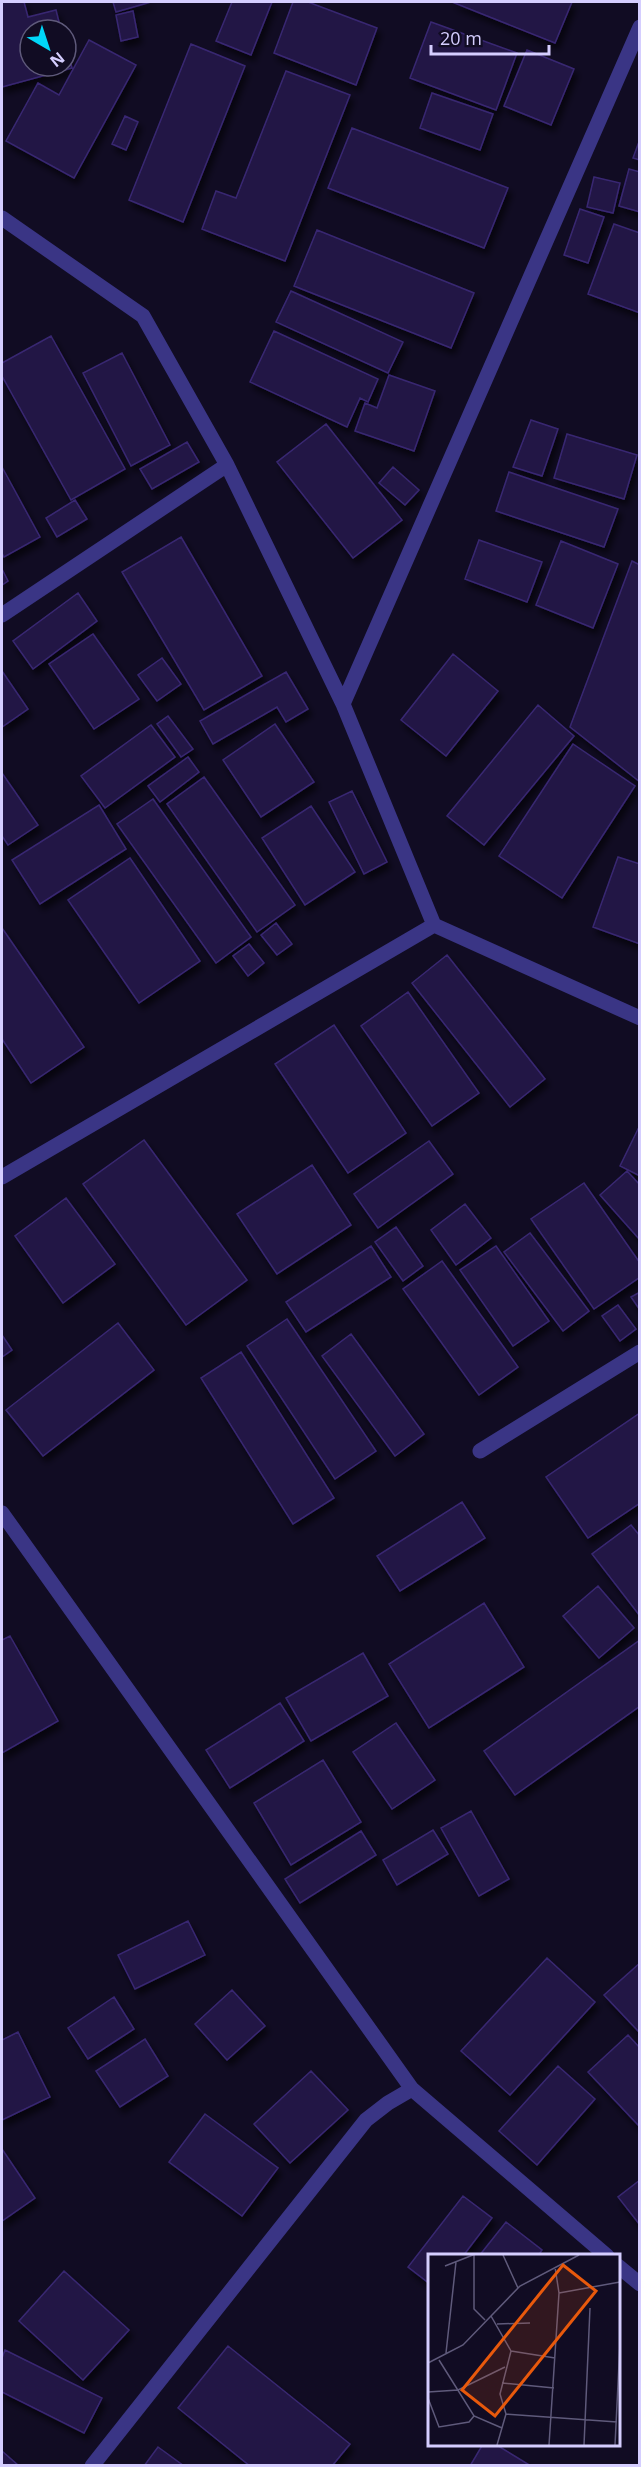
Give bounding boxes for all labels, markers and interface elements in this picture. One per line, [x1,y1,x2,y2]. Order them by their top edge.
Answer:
north arrow [18,18,78,78]
scale bar [431,18,550,56]
text: 20 m [440,26,482,50]
text: N [45,47,69,72]
inset map [428,2254,620,2446]

